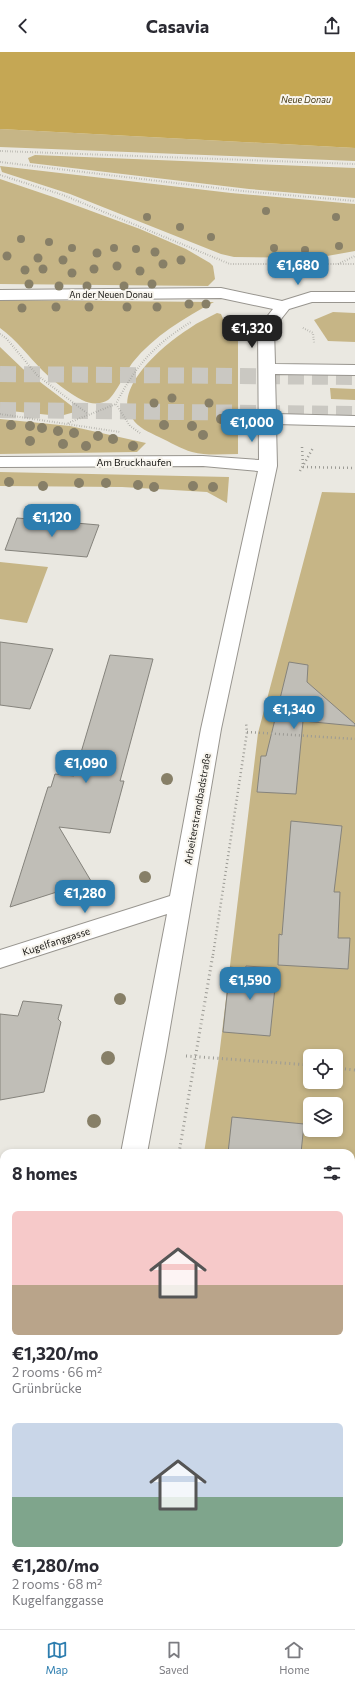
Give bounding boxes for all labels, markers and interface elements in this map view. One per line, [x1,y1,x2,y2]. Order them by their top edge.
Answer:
icon: back [12,15,34,37]
text: Casavia [146,15,209,37]
icon: share [321,15,343,37]
water label: Neue Donau [281,94,331,105]
pin: €1,680 [265,252,331,286]
text: €1,680 [277,257,319,273]
street label: An der Neuen Donau [69,289,153,300]
pin: €1,320 [219,315,285,349]
text: €1,320 [231,320,273,336]
pin: €1,000 [219,409,285,443]
text: €1,000 [230,414,274,430]
street label: Am Bruckhaufen [96,456,172,468]
pin: €1,120 [19,504,85,538]
text: €1,120 [32,509,72,525]
pin: €1,340 [261,696,327,730]
text: €1,340 [273,701,315,717]
pin: €1,090 [53,750,119,784]
street label: Arbeiterstrandbadstraße [181,752,213,866]
text: €1,090 [64,755,108,771]
pin: €1,280 [52,880,118,914]
text: €1,280 [64,885,106,901]
street label: Kugelfanggasse [21,924,91,958]
pin: €1,590 [217,967,283,1001]
text: €1,590 [229,972,271,988]
map controls [303,1049,343,1137]
button: locate [303,1049,343,1089]
button: layers [303,1097,343,1137]
icon: filters [321,1162,343,1184]
text: 8 homes [12,1163,77,1184]
icon: home [142,1237,214,1309]
text: €1,320/mo [12,1343,98,1364]
text: 2 rooms · 66 m² [12,1364,102,1380]
text: Grünbrücke [12,1380,82,1396]
icon: home [142,1449,214,1521]
text: €1,280/mo [12,1555,99,1576]
text: 2 rooms · 68 m² [12,1576,102,1592]
text: Kugelfanggasse [12,1592,104,1608]
tab: Map [45,1639,68,1676]
tab: Saved [159,1639,189,1676]
tab: Home [279,1639,310,1676]

